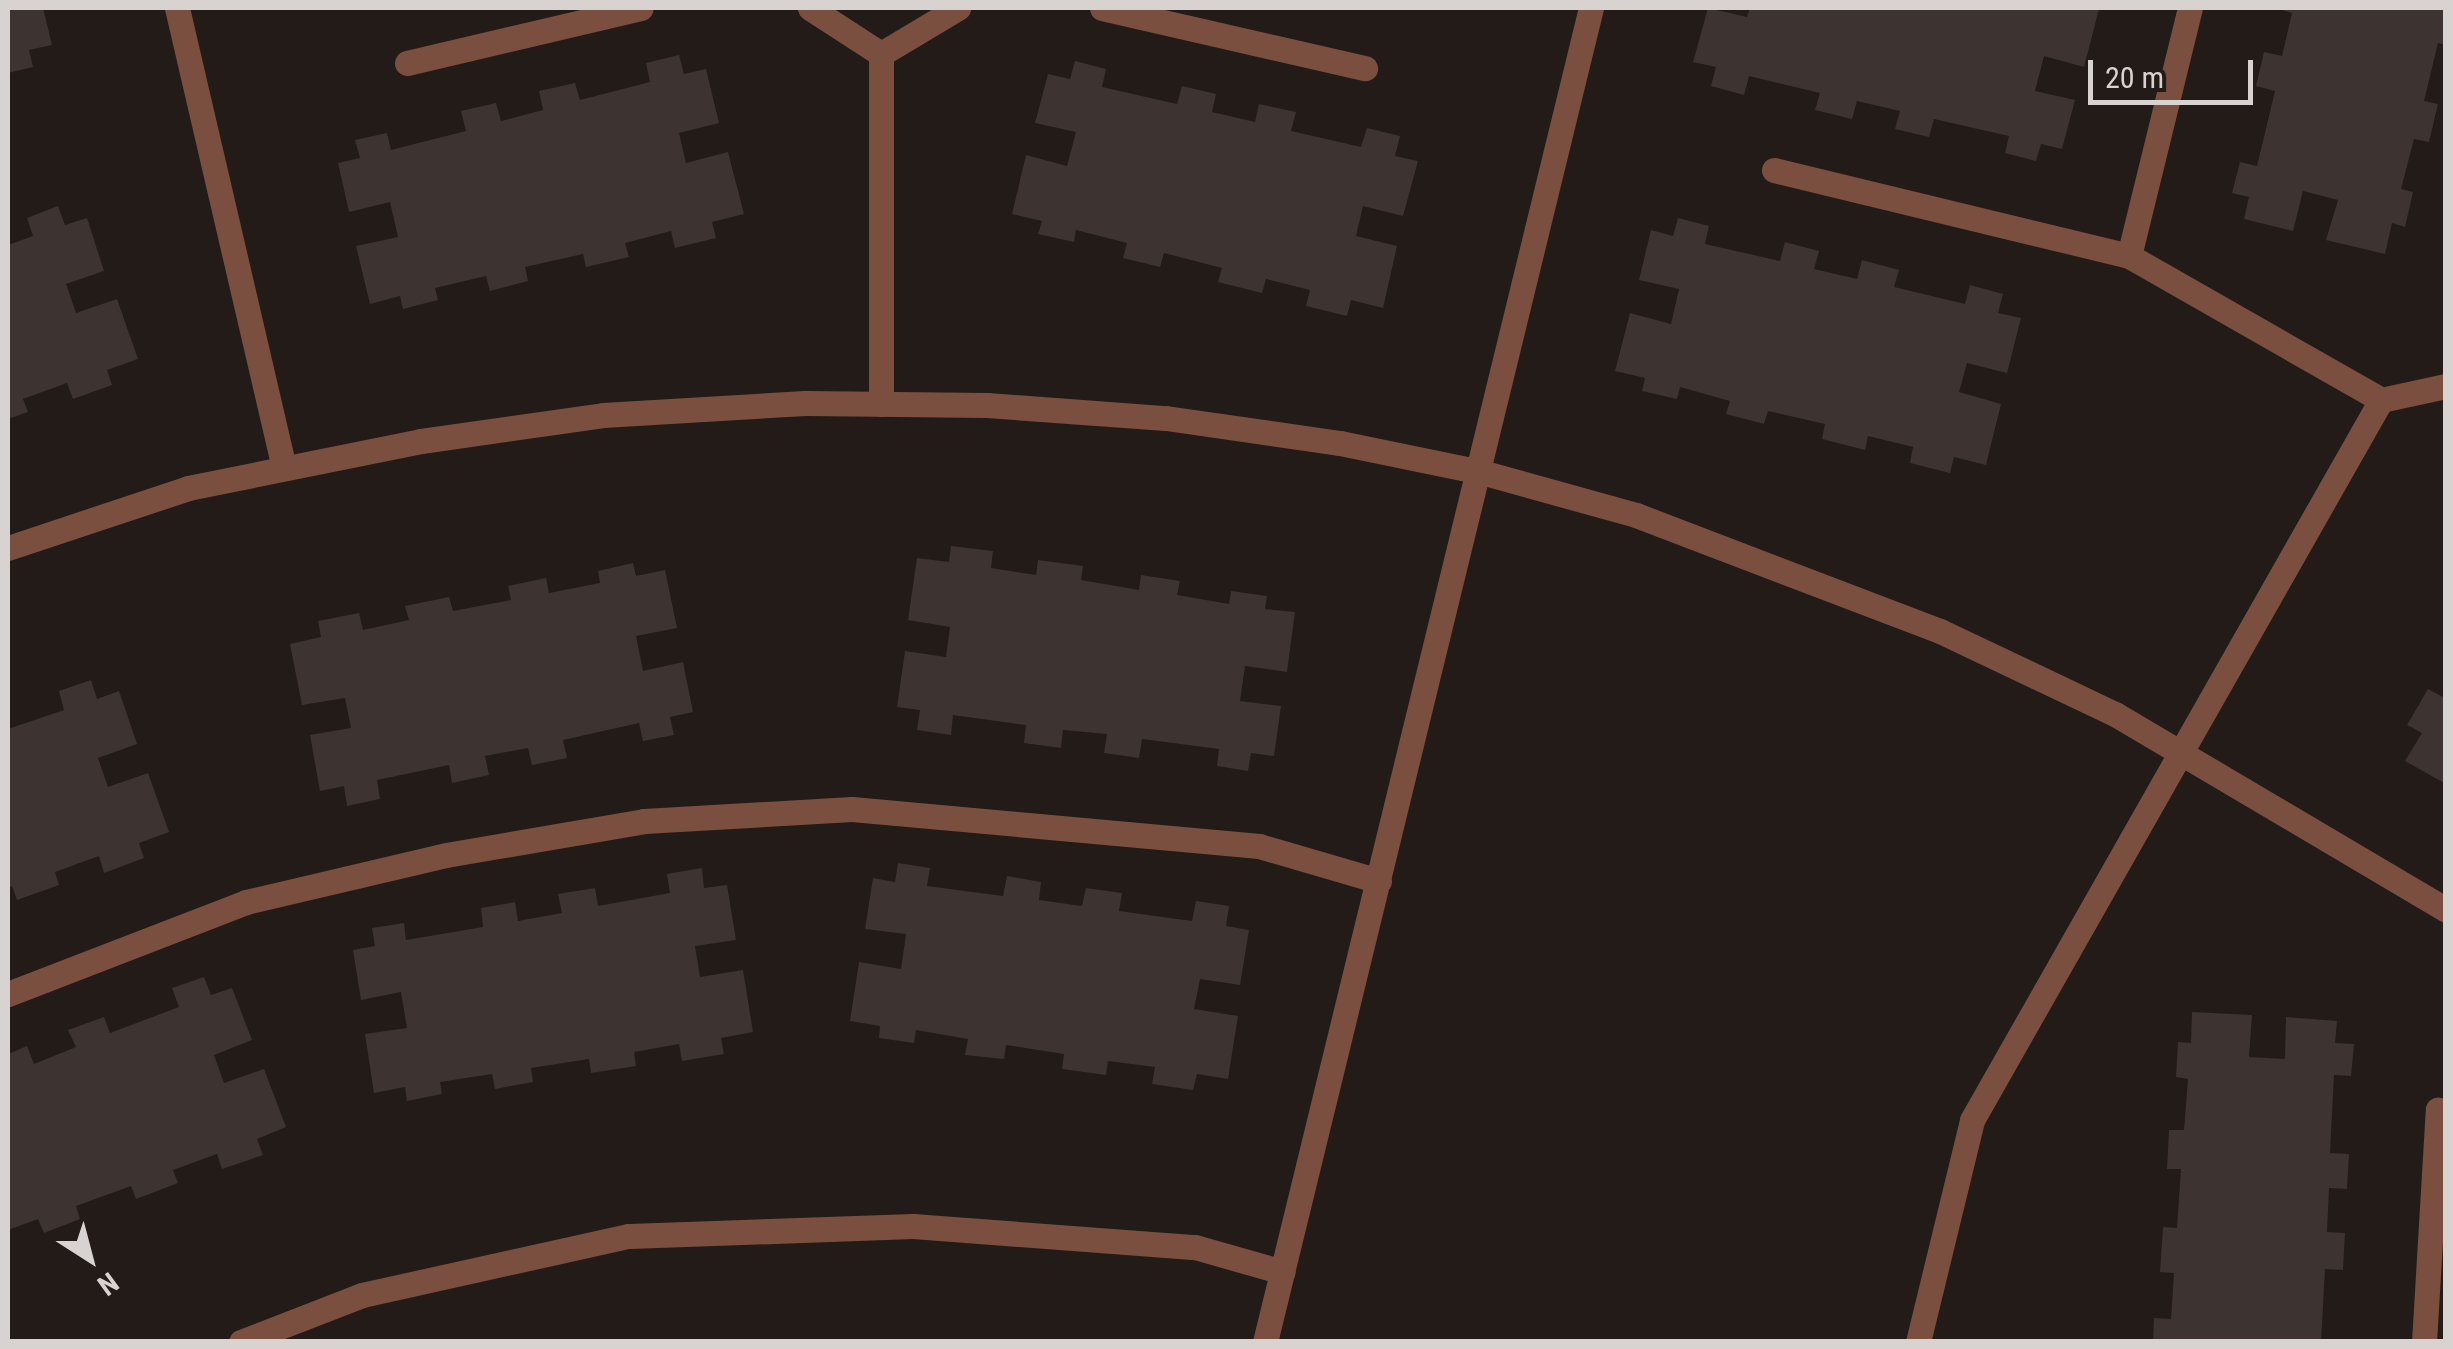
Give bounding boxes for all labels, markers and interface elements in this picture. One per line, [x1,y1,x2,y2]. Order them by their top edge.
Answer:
scale bar [2093,40,2258,102]
text: 20 m [2105,60,2164,95]
north arrow [40,1209,140,1309]
text: N [91,1265,125,1302]

